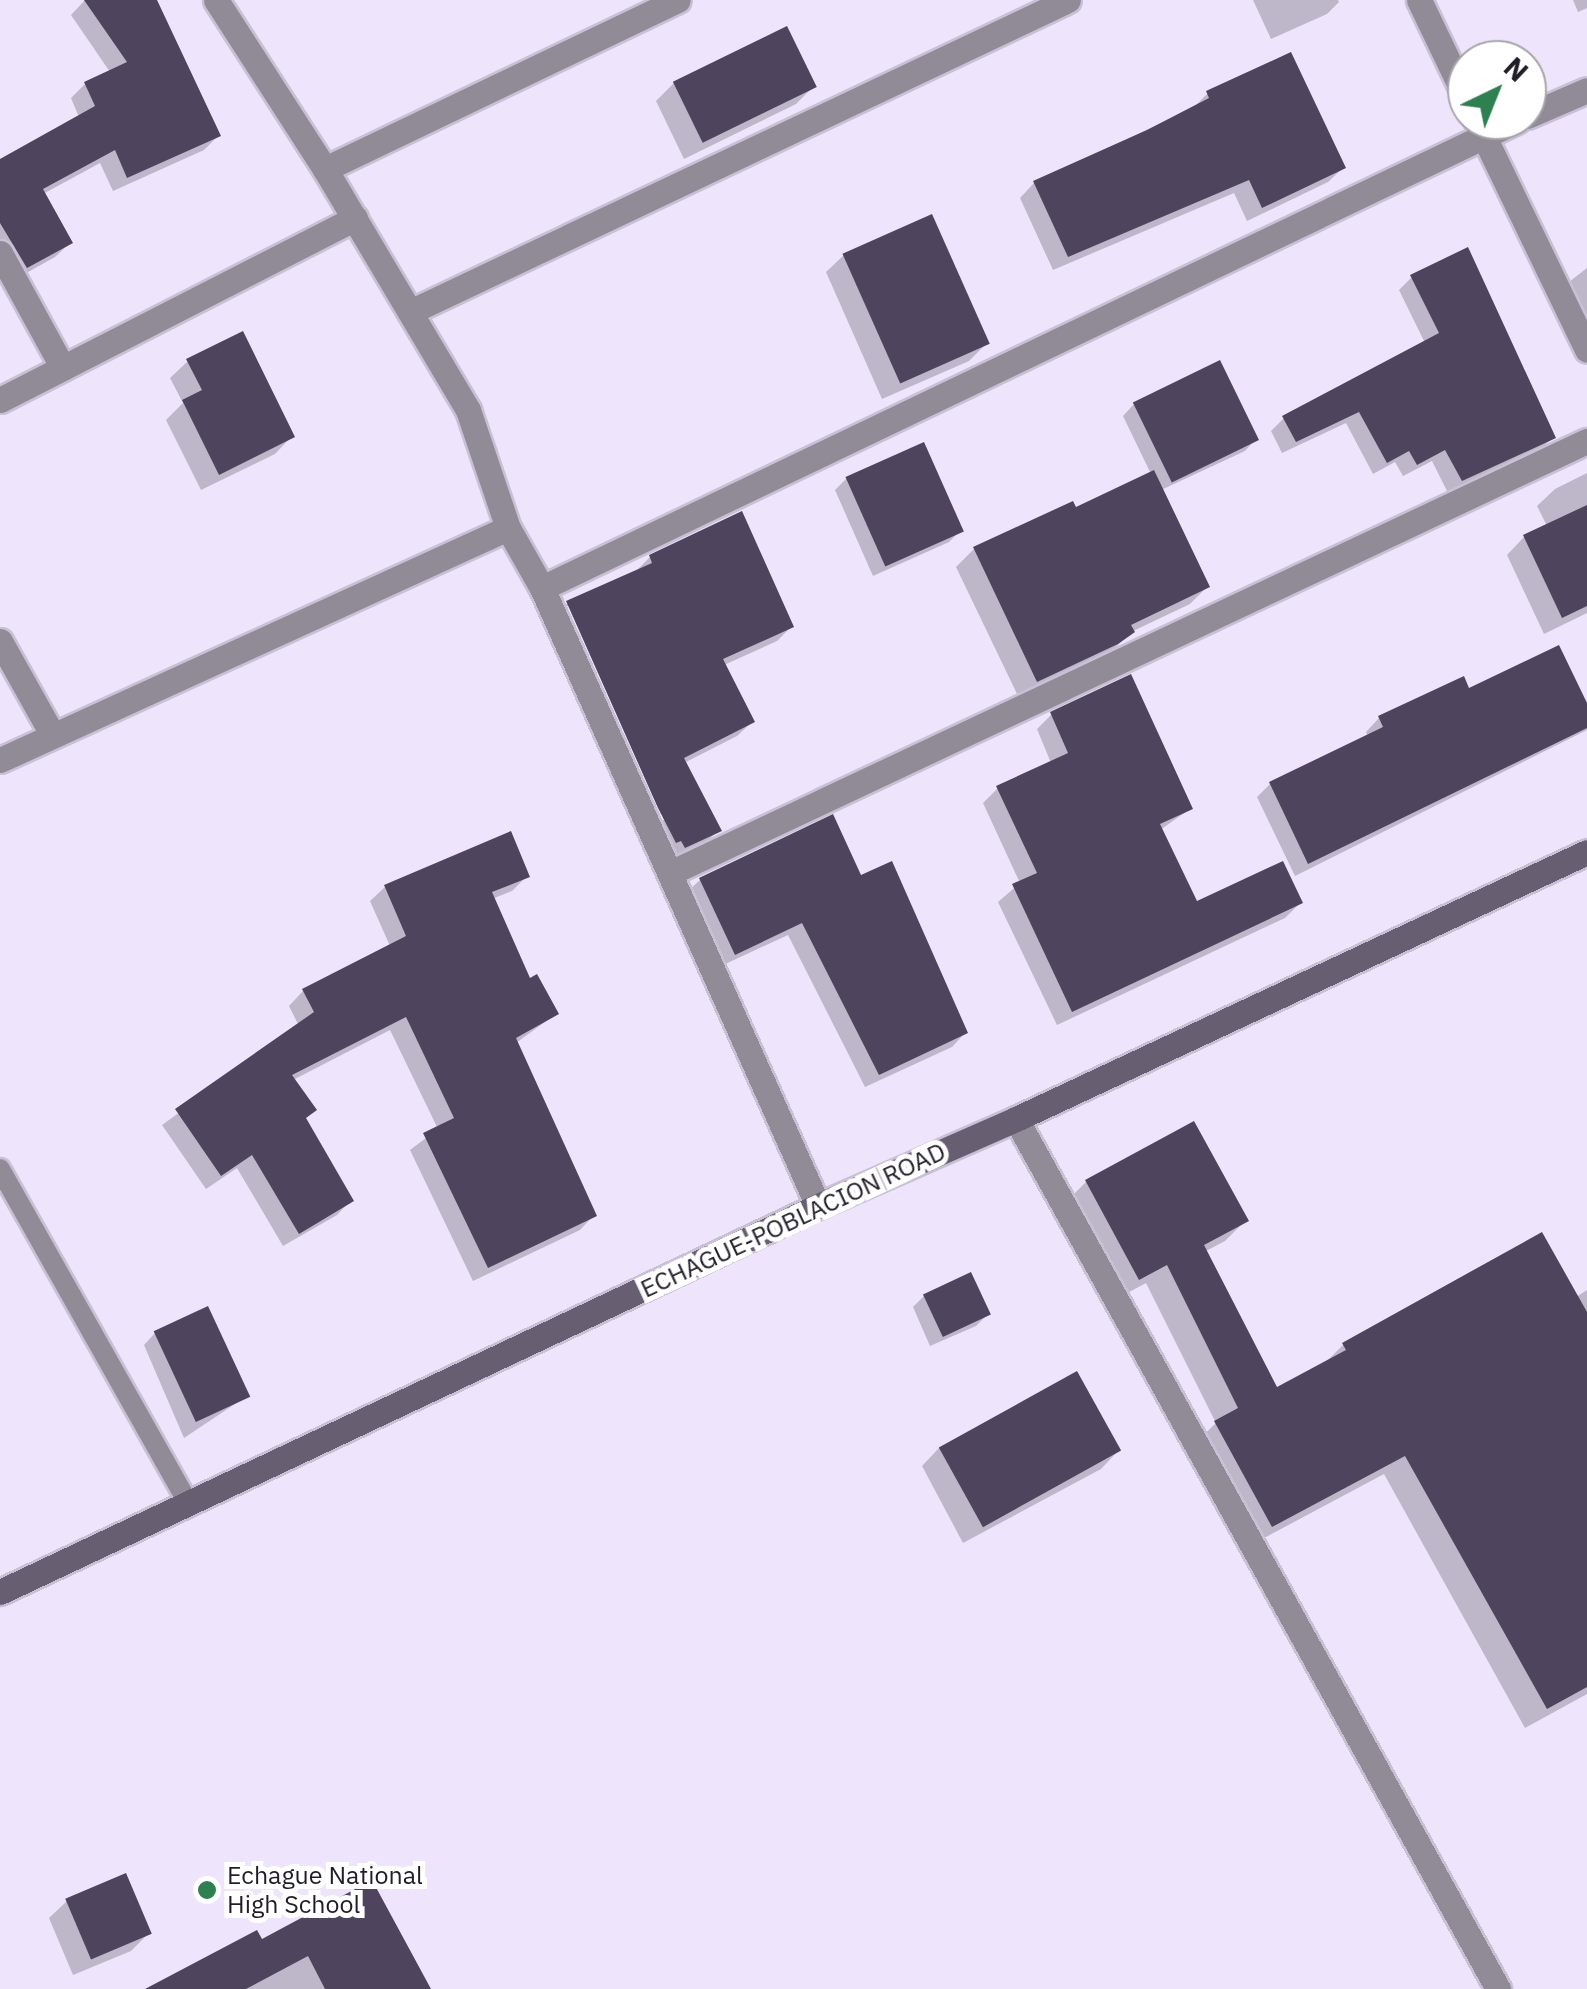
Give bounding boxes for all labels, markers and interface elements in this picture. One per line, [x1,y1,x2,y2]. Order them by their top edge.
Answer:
north arrow [1447,40,1547,140]
text: N [1496,49,1536,90]
street label: ECHAGUE-POBLACION ROAD [636,1136,950,1304]
place label: Echague National High School [227,1861,423,1920]
marker: Echague National High School [196,1879,218,1901]

